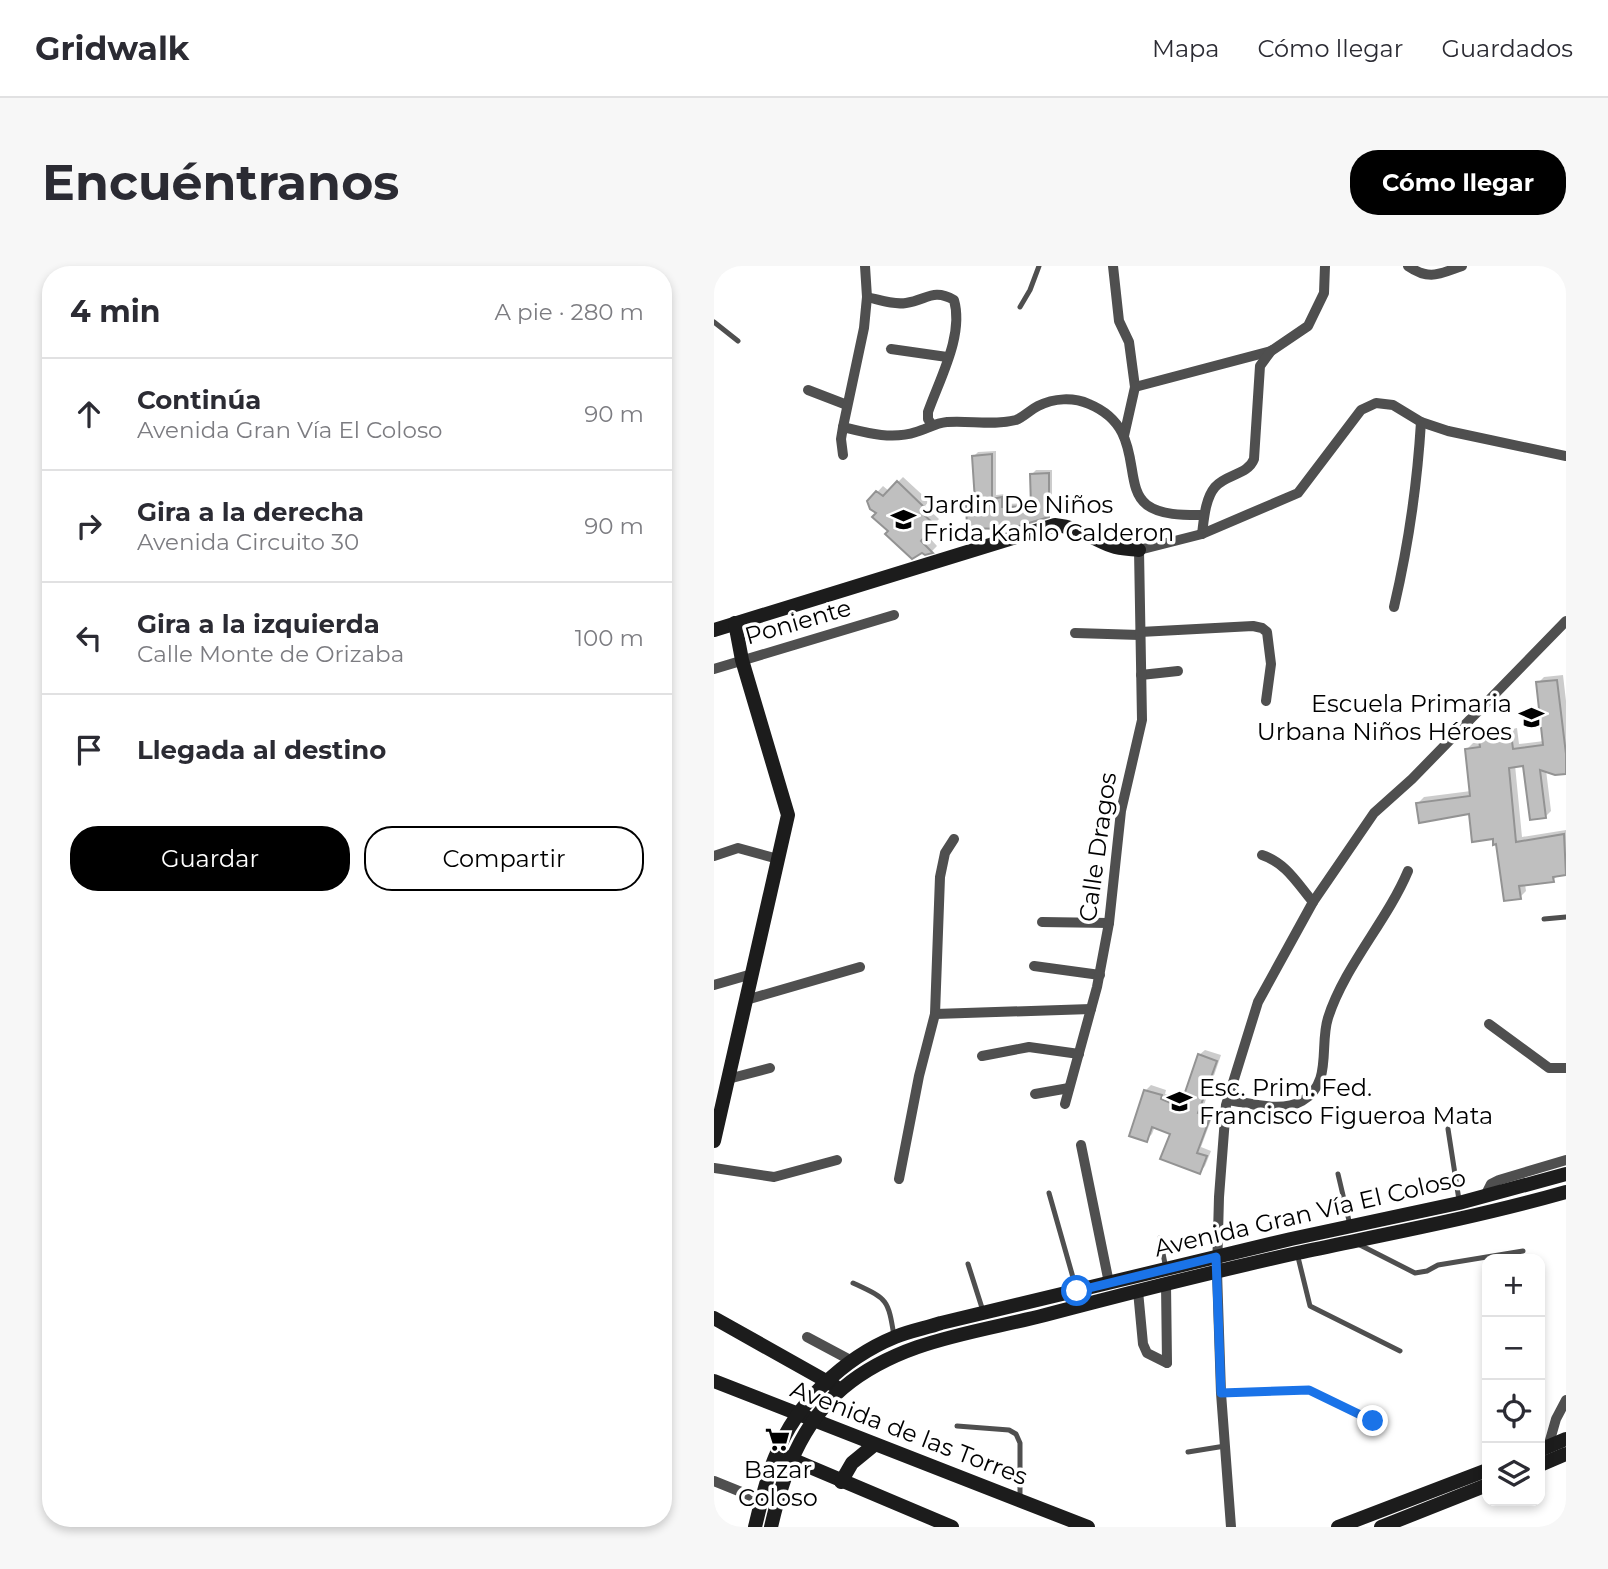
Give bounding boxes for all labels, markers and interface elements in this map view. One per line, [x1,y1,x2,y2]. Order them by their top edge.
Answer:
text: Gridwalk [35,28,189,68]
text: Mapa [1152,34,1219,63]
text: Cómo llegar [1257,34,1403,63]
text: Guardados [1441,34,1573,63]
button: Cómo llegar [1350,150,1566,215]
text: Encuéntranos [42,153,399,212]
text: 4 min [70,293,160,330]
text: A pie · 280 m [495,298,644,326]
text: Continúa [137,384,261,416]
icon: ahead [70,395,108,433]
text: 90 m [584,400,644,428]
text: Avenida Gran Vía El Coloso [137,416,443,444]
place label: Jardin De Niños Frida Kahlo Calderon [922,490,1174,547]
text: Gira a la derecha [137,496,364,528]
school or university icon: Jardin De Niños Frida Kahlo Calderon [889,505,917,533]
icon: right [70,507,108,545]
text: 90 m [584,512,644,540]
text: Avenida Circuito 30 [137,528,359,556]
street label: Poniente [741,593,854,651]
text: Gira a la izquierda [137,608,380,640]
icon: left [70,619,108,657]
text: 100 m [575,624,644,652]
text: Calle Monte de Orizaba [137,640,404,668]
place label: Escuela Primaria Urbana Niños Héroes [1257,689,1512,746]
school or university icon: Escuela Primaria Urbana Niños Héroes [1518,704,1546,732]
icon: arrive [70,731,108,769]
text: Llegada al destino [137,734,386,766]
street label: Calle Dragos [1073,770,1122,923]
button: Guardar [70,826,350,891]
button: Compartir [364,826,644,891]
place label: Esc. Prim. Fed. Francisco Figueroa Mata [1199,1073,1493,1130]
school or university icon: Esc. Prim. Fed. Francisco Figueroa Mata [1165,1088,1193,1116]
street label: Avenida Gran Vía El Coloso [1151,1163,1468,1262]
map controls [1482,1254,1545,1506]
button: + [1482,1254,1545,1317]
route start [1061,1275,1092,1306]
button: − [1482,1317,1545,1380]
street label: Avenida de las Torres [787,1374,1032,1491]
button: locate [1482,1380,1545,1443]
route end [1357,1405,1388,1436]
supermarket icon: Bazar Coloso [764,1425,792,1453]
button: layers [1482,1443,1545,1506]
place label: Bazar Coloso [738,1455,818,1512]

